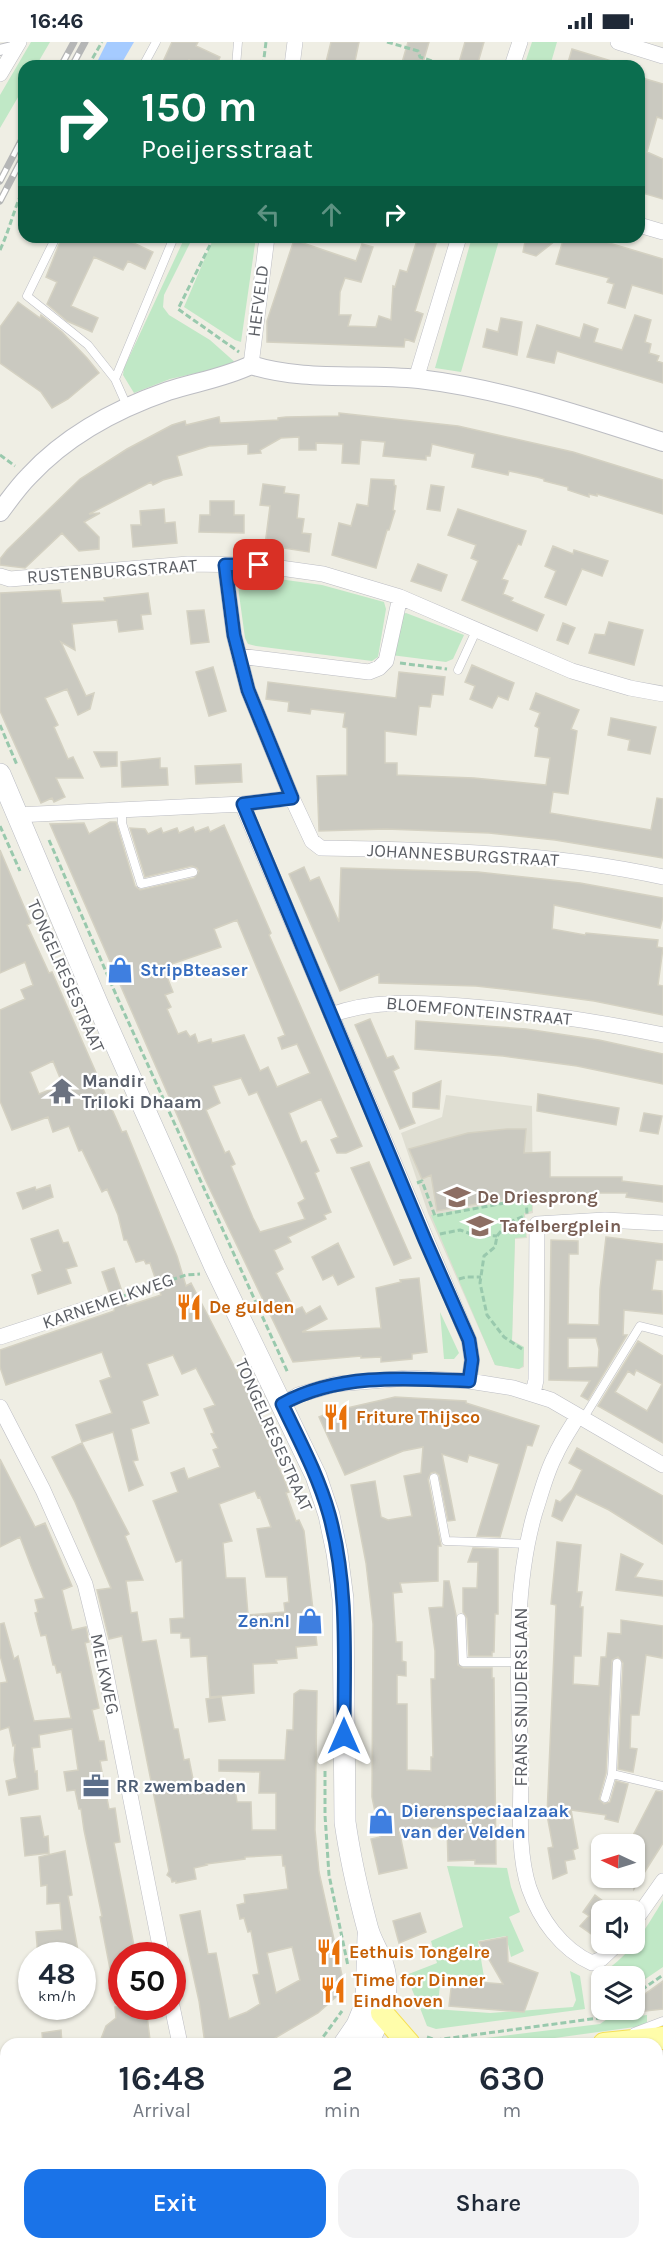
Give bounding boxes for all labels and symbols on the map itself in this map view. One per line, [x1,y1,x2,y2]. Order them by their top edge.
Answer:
street label: HEFVELD [243,264,273,338]
pin [233,539,284,590]
street label: RUSTENBURGSTRAAT [26,554,198,588]
street label: JOHANNESBURGSTRAAT [366,839,560,871]
street label: TONGELRESESTRAAT [22,896,110,1056]
shop icon: StripBteaser [105,955,135,985]
place label: StripBteaser [140,959,247,981]
street label: BLOEMFONTEINSTRAAT [385,992,573,1030]
place label: Mandir Triloki Dhaam [82,1070,202,1113]
temple icon: Mandir Triloki Dhaam [47,1076,77,1106]
school or university icon: De Driesprong [442,1182,472,1212]
place label: De Driesprong [477,1186,598,1208]
school or university icon: Tafelbergplein [465,1211,495,1241]
place label: Tafelbergplein [500,1215,621,1237]
street label: KARNEMELKWEG [40,1268,176,1334]
restaurant icon: De gulden [174,1292,204,1322]
place label: De gulden [209,1296,295,1318]
street label: TONGELRESESTRAAT [230,1355,318,1515]
restaurant icon: Friture Thijsco [321,1402,351,1432]
place label: Friture Thijsco [356,1406,480,1428]
shop icon: Zen.nl [295,1606,325,1636]
street label: FRANS SNIJDERSLAAN [510,1607,532,1787]
place label: Zen.nl [237,1610,290,1632]
street label: MELKWEG [86,1631,124,1717]
position arrow [312,1704,376,1768]
office icon: RR zwembaden [81,1771,111,1801]
place label: RR zwembaden [116,1775,246,1797]
place label: Dierenspeciaalzaak van der Velden [401,1800,570,1843]
shop icon: Dierenspeciaalzaak van der Velden [366,1806,396,1836]
north arrow [591,1834,645,1888]
restaurant icon: Eethuis Tongelre [314,1937,344,1967]
place label: Eethuis Tongelre [349,1941,490,1963]
speed limit sign: 50 [108,1942,186,2020]
place label: Time for Dinner Eindhoven [353,1969,485,2012]
restaurant icon: Time for Dinner Eindhoven [318,1975,348,2005]

